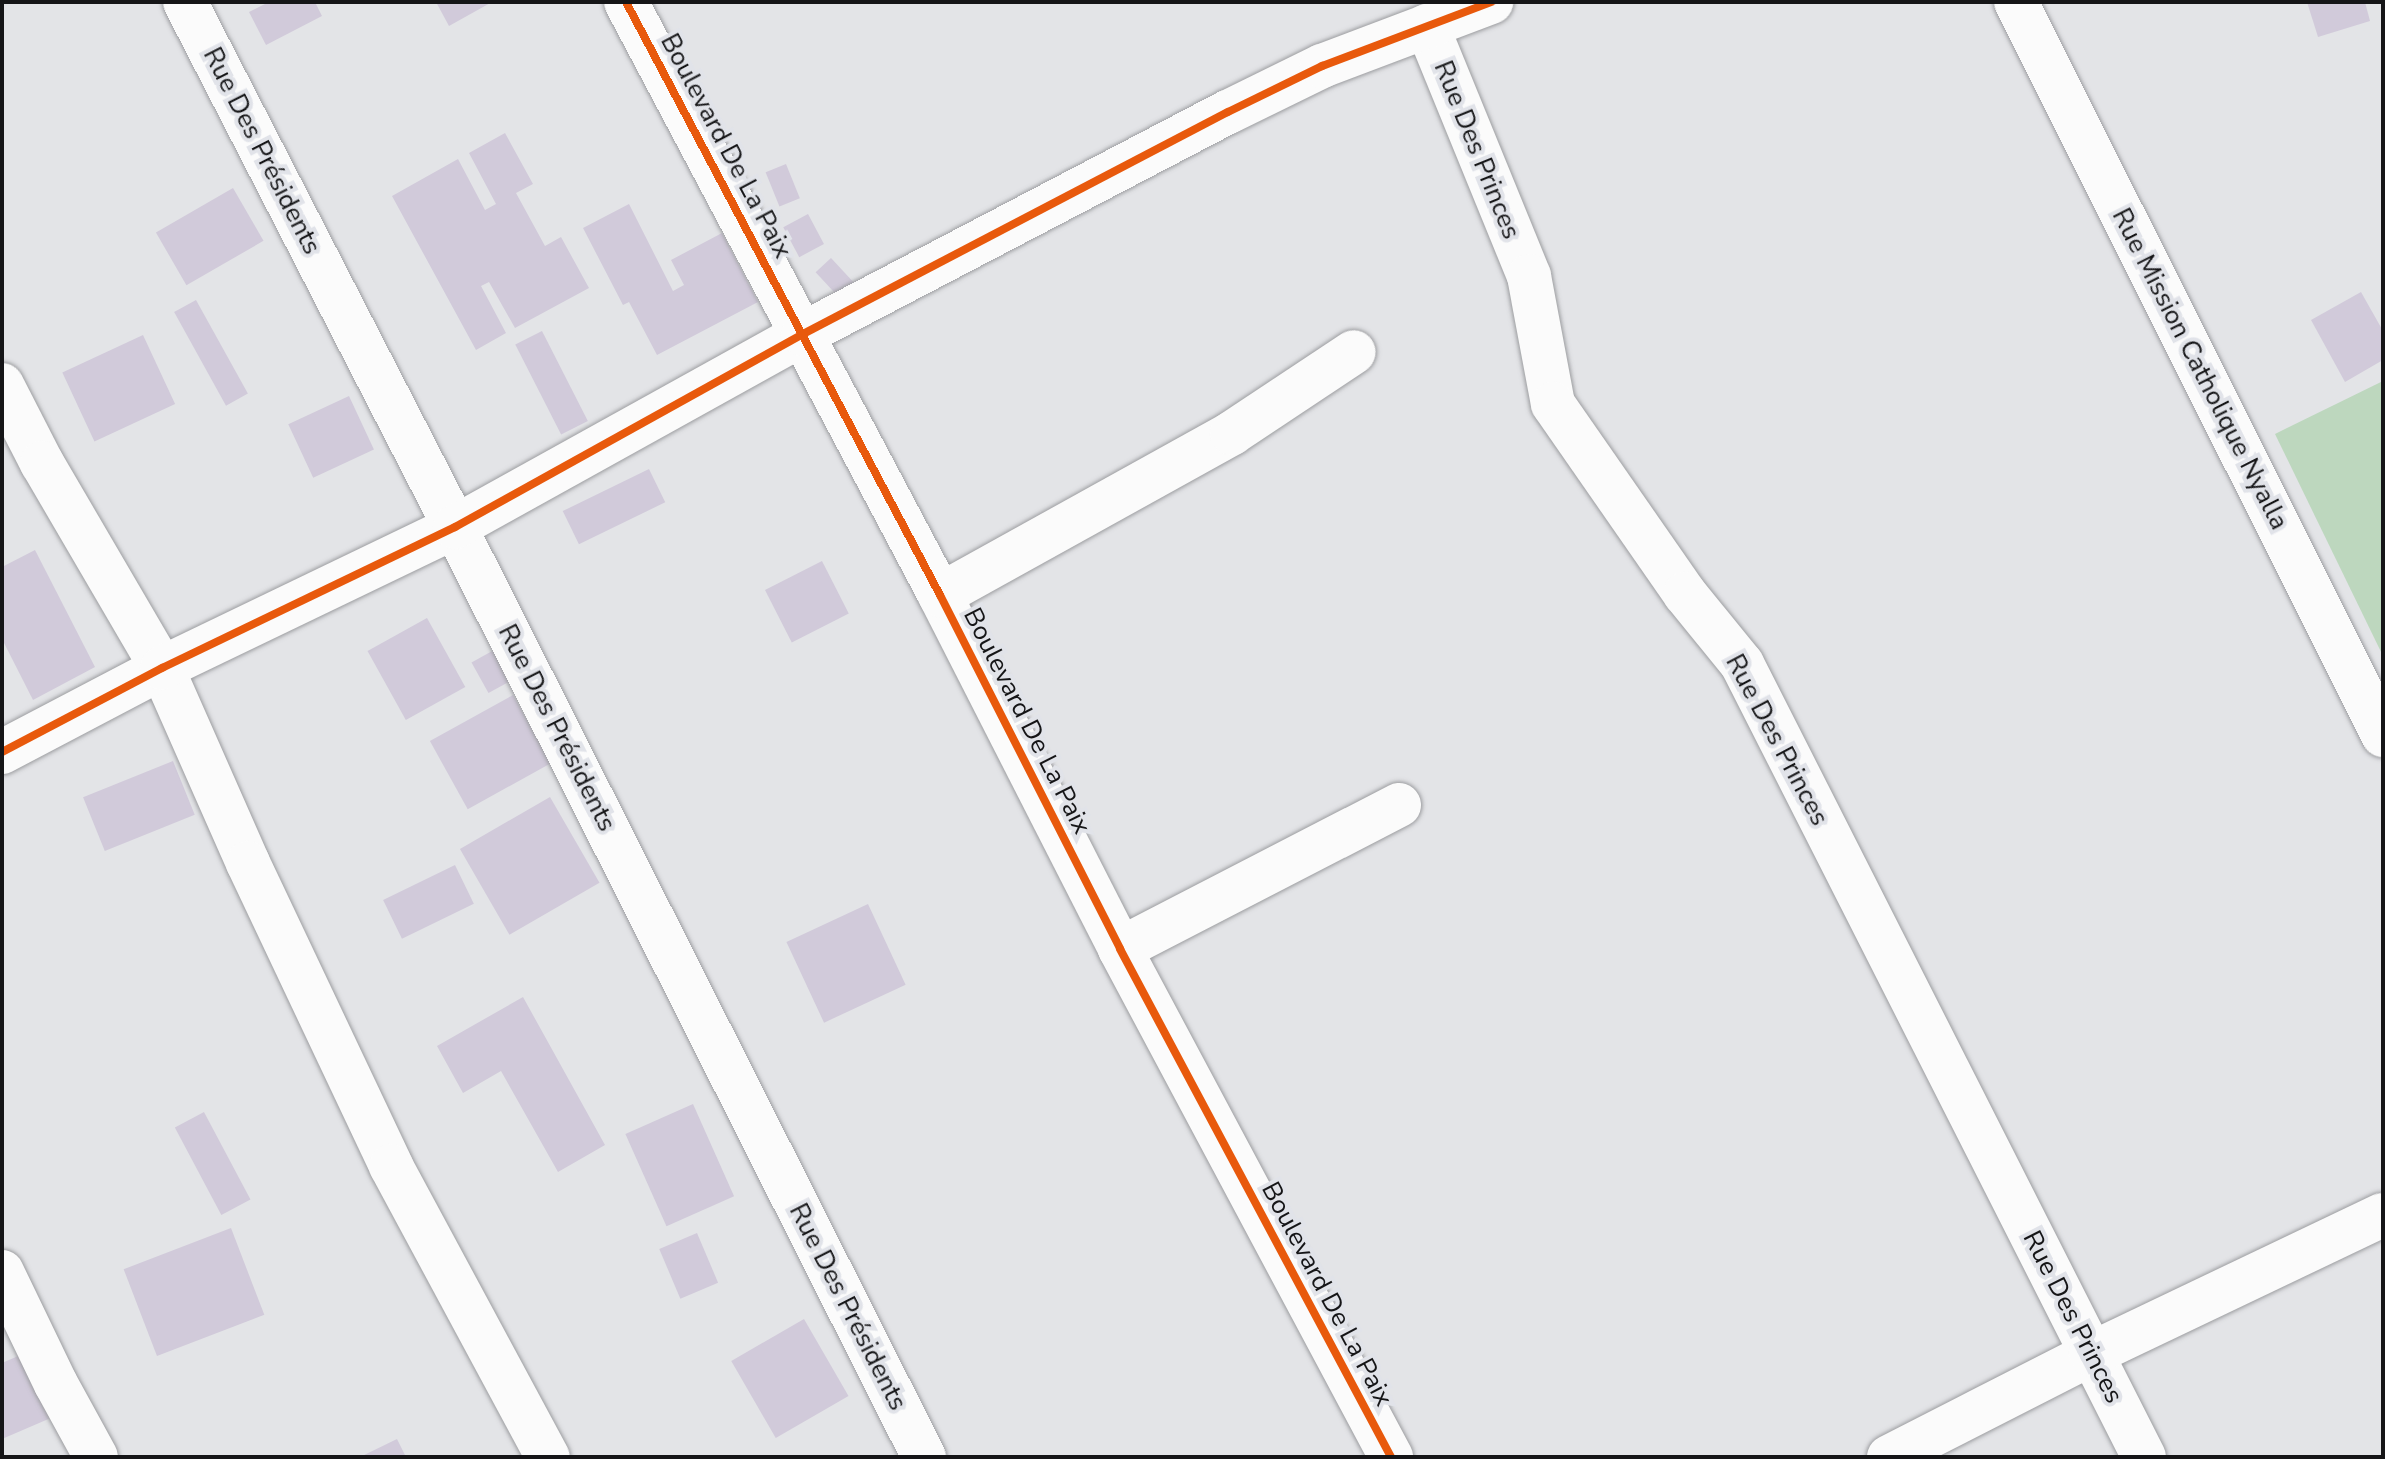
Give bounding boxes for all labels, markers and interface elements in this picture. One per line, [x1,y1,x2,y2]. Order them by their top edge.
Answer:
street label: Boulevard De La Paix [654,29,798,263]
street label: Rue Des Présidents [196,42,328,260]
street label: Rue Des Princes [1427,56,1527,244]
street label: Rue Mission Catholique Nyalla [2105,203,2295,535]
street label: Boulevard De La Paix [956,603,1098,839]
street label: Rue Des Présidents [491,619,623,837]
street label: Rue Des Princes [1719,649,1835,831]
street label: Boulevard De La Paix [1255,1177,1399,1411]
street label: Rue Des Présidents [782,1198,914,1416]
street label: Rue Des Princes [2016,1226,2130,1408]

